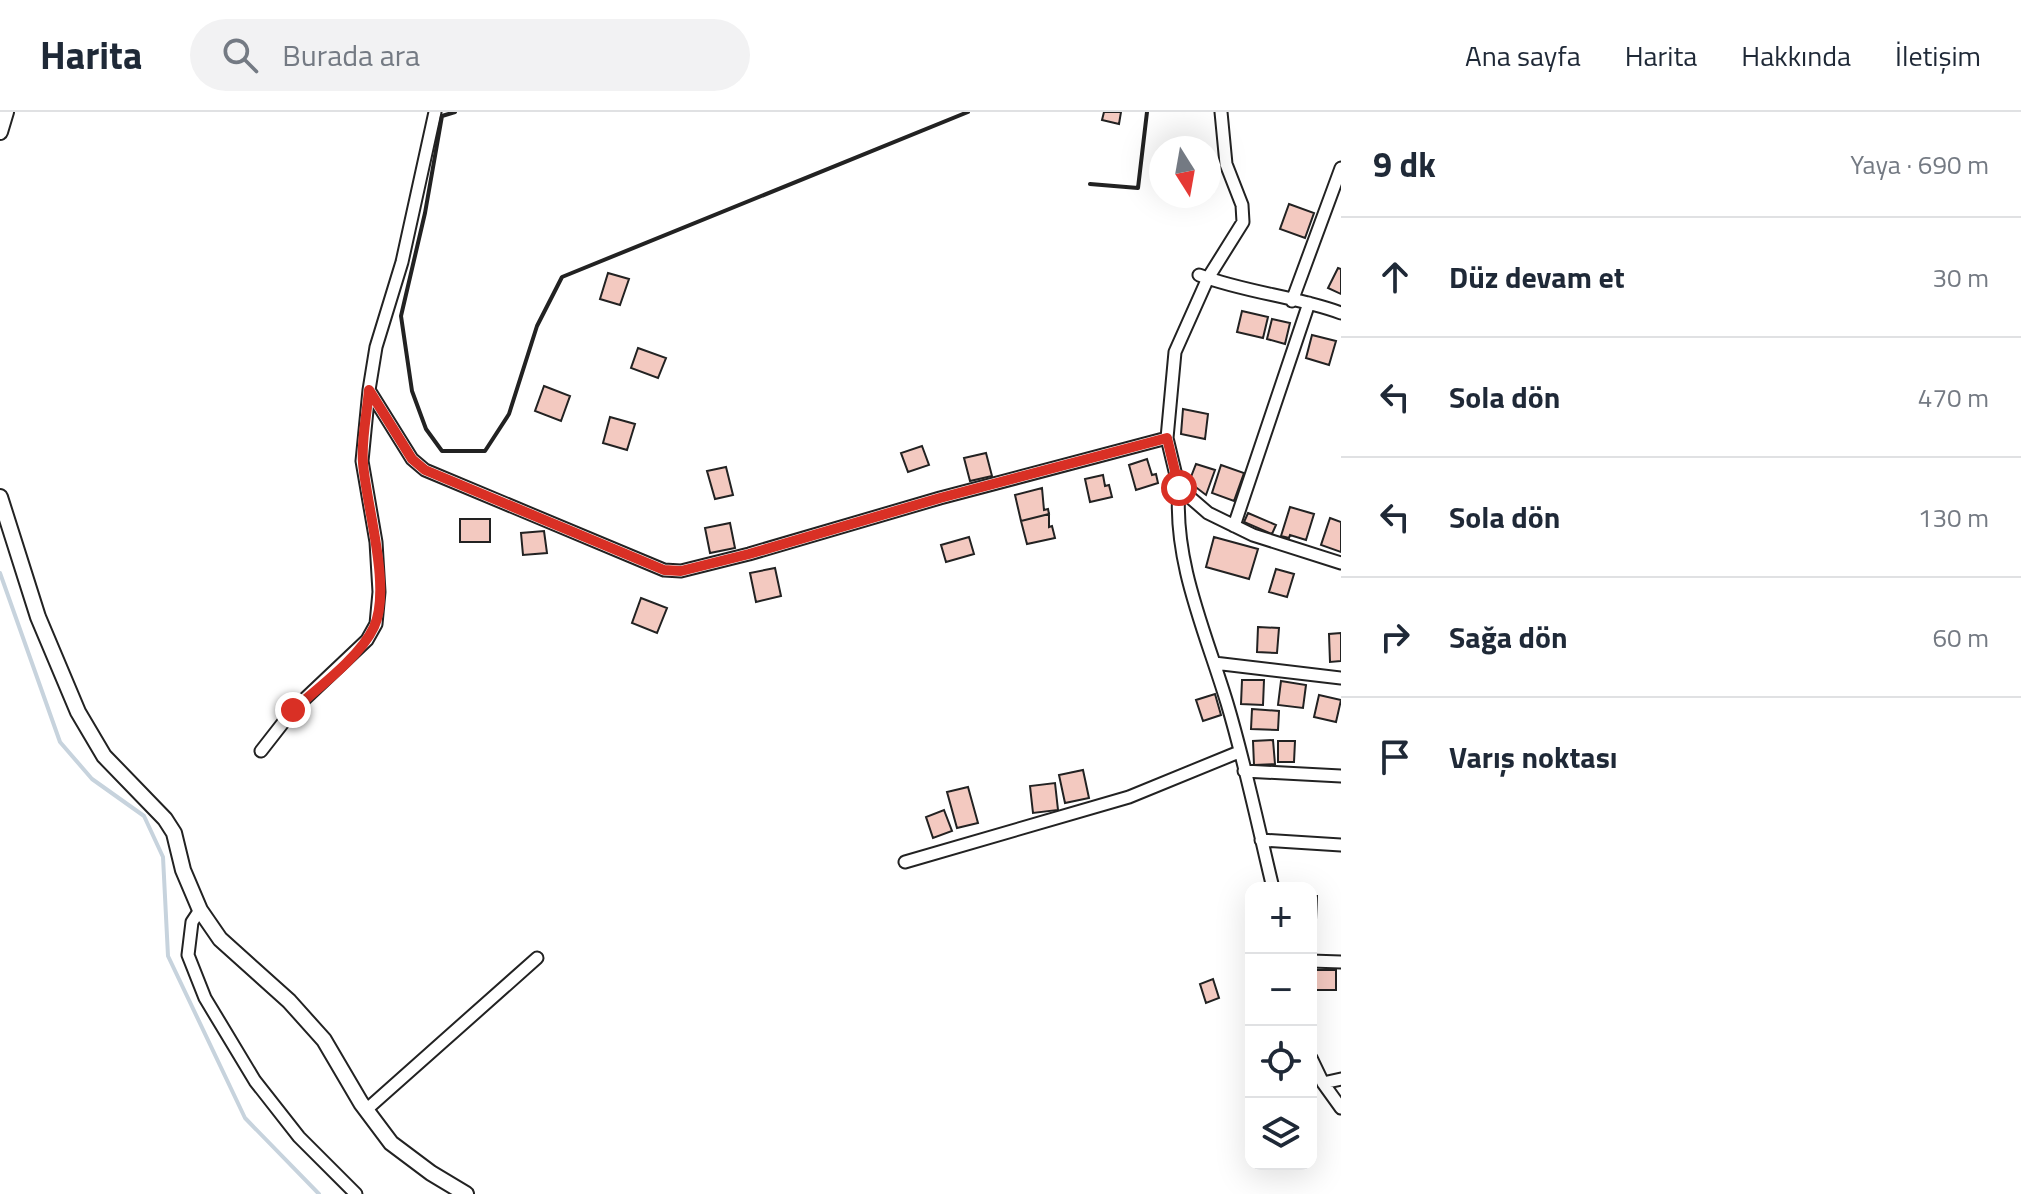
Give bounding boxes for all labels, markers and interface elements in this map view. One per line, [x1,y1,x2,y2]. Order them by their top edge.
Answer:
search box [190,19,750,91]
text: Harita [40,26,142,84]
text: Burada ara [282,32,420,78]
icon: search [218,33,262,77]
text: Ana sayfa [1465,34,1581,77]
text: Harita [1625,34,1697,77]
text: Hakkında [1741,34,1851,77]
text: İletişim [1895,34,1981,77]
north arrow [1149,136,1221,208]
text: 9 dk [1373,138,1436,190]
text: Yaya · 690 m [1850,145,1989,184]
text: Düz devam et [1449,254,1625,300]
icon: ahead [1373,255,1417,299]
text: 30 m [1932,258,1989,297]
text: Sola dön [1449,374,1560,420]
icon: left [1373,375,1417,419]
text: 470 m [1918,378,1989,417]
route start [1161,470,1197,506]
text: Sola dön [1449,494,1560,540]
icon: left [1373,495,1417,539]
text: 130 m [1918,498,1989,537]
text: Sağa dön [1449,614,1568,660]
icon: right [1373,615,1417,659]
text: 60 m [1932,618,1989,657]
route end [275,692,311,728]
text: Varış noktası [1449,734,1618,780]
icon: arrive [1373,735,1417,779]
map controls [1245,882,1317,1170]
button: + [1245,882,1317,954]
button: − [1245,954,1317,1026]
button: locate [1245,1026,1317,1098]
button: layers [1245,1098,1317,1170]

